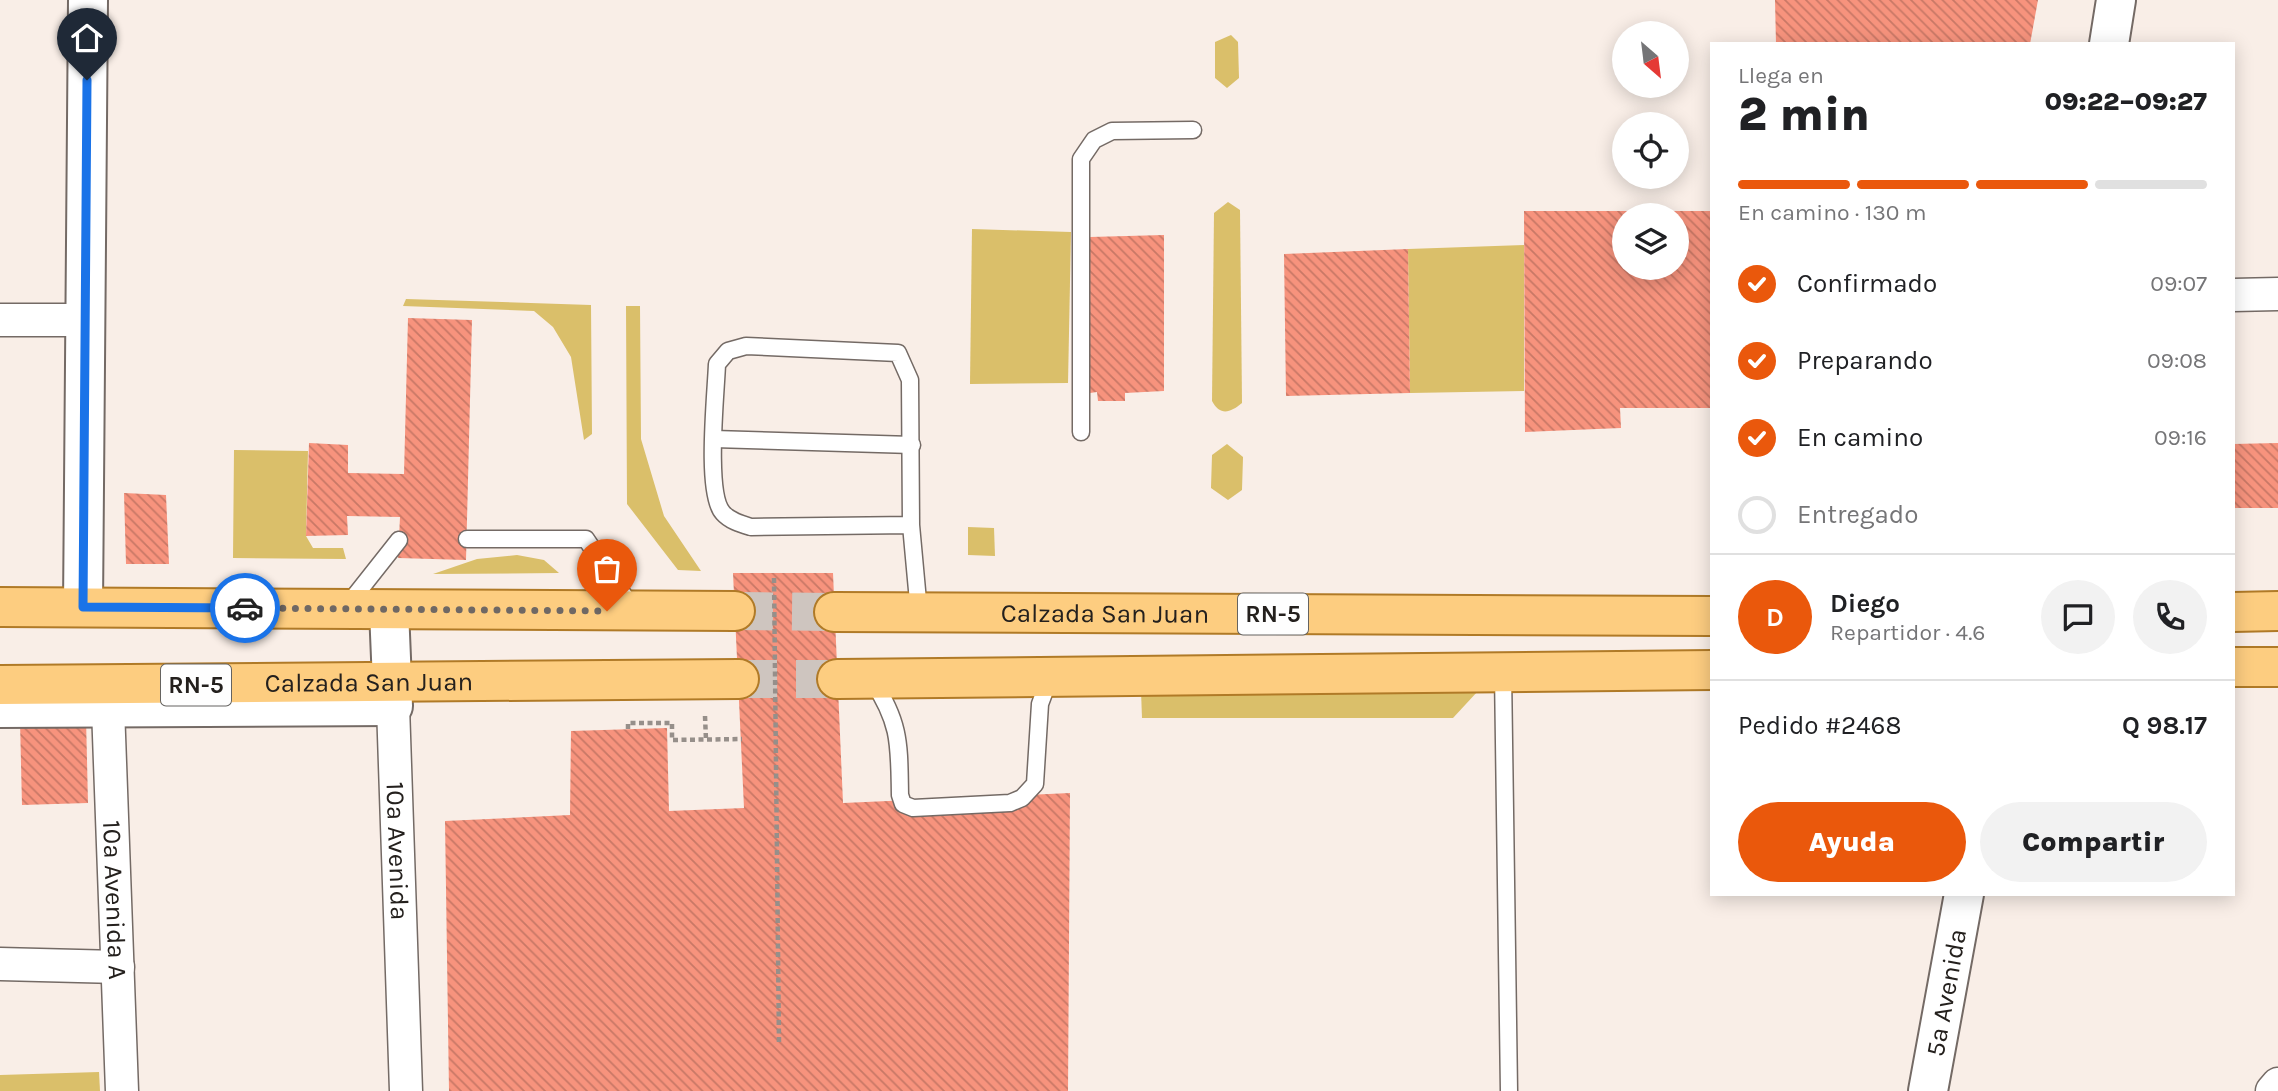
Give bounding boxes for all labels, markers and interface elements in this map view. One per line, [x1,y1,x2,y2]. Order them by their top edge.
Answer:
pin [57,8,117,80]
icon: home [68,19,106,57]
north arrow [1612,21,1689,98]
map controls [1612,21,1689,280]
text: Llega en [1738,62,1824,89]
text: 09:22–09:27 [2044,86,2207,117]
text: 2 min [1738,88,1870,142]
button: locate [1612,112,1689,189]
text: En camino · 130 m [1738,199,1926,226]
button: layers [1612,203,1689,280]
icon: check [1738,265,1776,303]
text: Confirmado [1797,268,1937,299]
text: 09:07 [2150,270,2207,297]
icon: check [1738,342,1776,380]
text: Preparando [1797,345,1933,376]
text: 09:08 [2147,347,2207,374]
icon: check [1738,419,1776,457]
text: En camino [1797,422,1923,453]
text: 09:16 [2154,424,2207,451]
text: Entregado [1797,499,1918,530]
pin [577,539,637,611]
icon: bag [588,550,626,588]
courier [210,573,280,643]
button: chat [2041,580,2115,654]
button: phone [2133,580,2207,654]
text: Diego [1830,588,1900,619]
icon: car [226,589,264,627]
road number: RN-5 [1238,594,1308,634]
street label: Calzada San Juan [1001,598,1209,630]
text: D [1766,602,1784,633]
text: Repartidor · 4.6 [1830,619,1985,646]
road number: RN-5 [161,664,231,706]
street label: Calzada San Juan [265,666,473,699]
text: Pedido #2468 [1738,710,1901,741]
text: Q 98.17 [2122,710,2207,741]
street label: 10a Avenida [380,781,415,921]
button: Ayuda [1738,802,1966,882]
button: Compartir [1980,802,2207,882]
street label: 10a Avenida A [96,820,133,980]
street label: 5a Avenida [1920,926,1973,1059]

